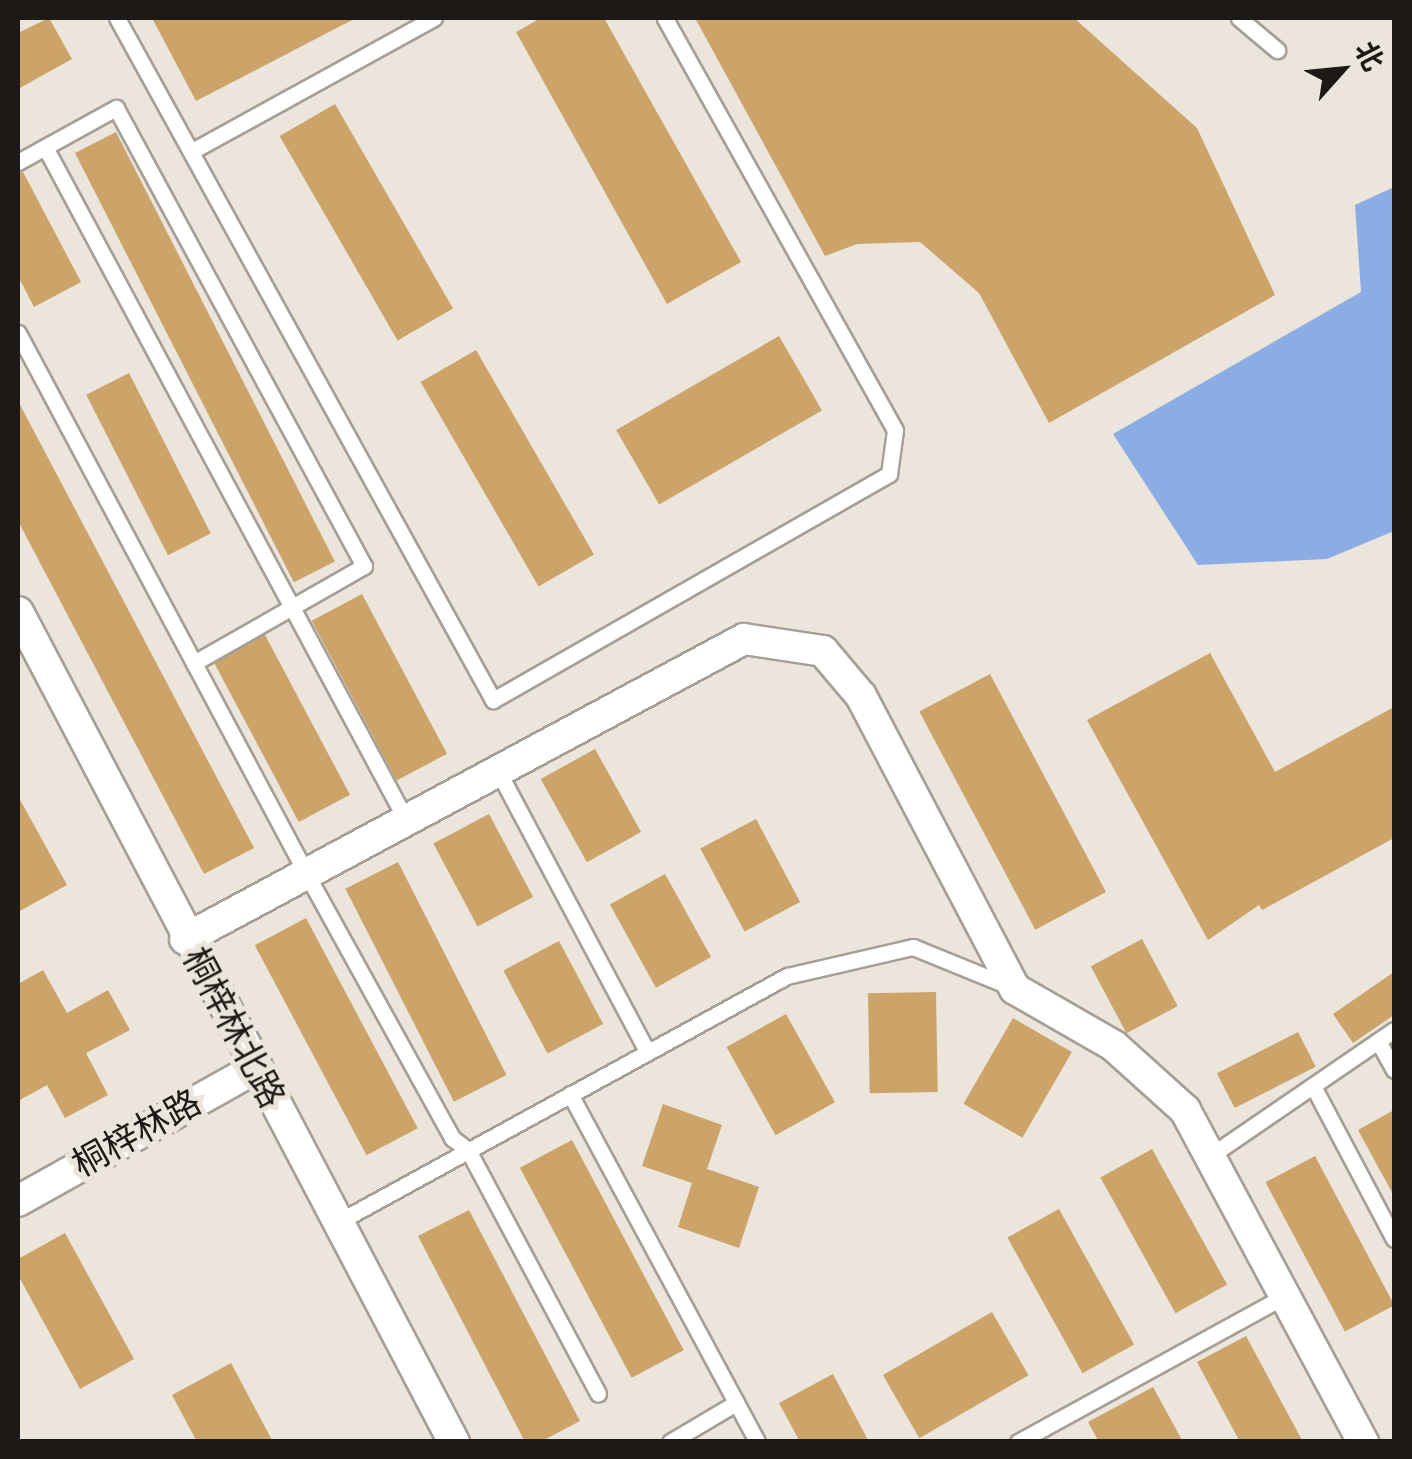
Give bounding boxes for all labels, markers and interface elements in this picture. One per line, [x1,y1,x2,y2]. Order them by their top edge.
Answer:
north arrow [1292,20,1392,120]
text: 北 [1345,35,1393,78]
street label: 桐梓林北路 [173,941,293,1115]
street label: 桐梓林路 [66,1082,208,1186]

